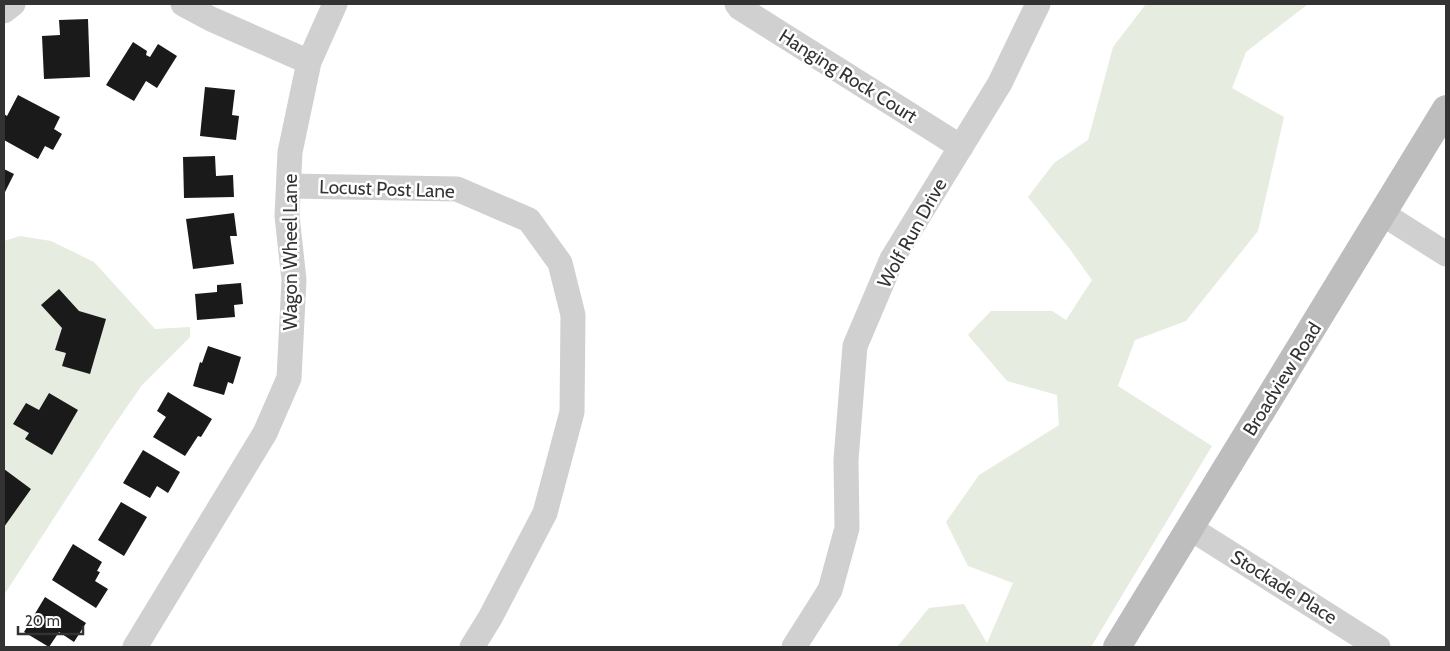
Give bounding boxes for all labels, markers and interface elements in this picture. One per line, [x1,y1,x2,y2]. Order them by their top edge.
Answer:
street label: Hanging Rock Court [775,24,922,128]
street label: Wagon Wheel Lane [279,173,302,330]
street label: Wolf Run Drive [873,174,952,292]
street label: Locust Post Lane [319,175,455,203]
street label: Broadview Road [1238,318,1326,440]
street label: Stockade Place [1227,545,1342,629]
scale bar [18,604,82,636]
text: 20 m [25,612,60,630]

